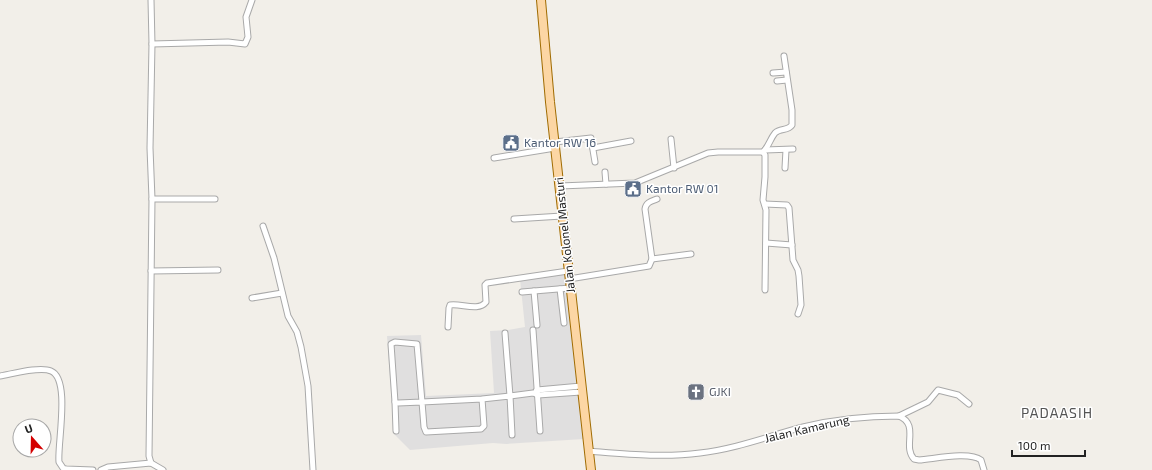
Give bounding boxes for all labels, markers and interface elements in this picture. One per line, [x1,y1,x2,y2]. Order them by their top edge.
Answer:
public building icon: Kantor RW 16 [501,133,521,153]
place label: Kantor RW 16 [524,135,596,149]
street label: Jalan Kolonel Masturi [551,176,577,294]
public building icon: Kantor RW 01 [623,179,643,199]
place label: Kantor RW 01 [646,181,719,195]
church icon: GJKI [686,382,706,402]
place label: GJKI [709,384,731,398]
district label: PADAASIH [1021,404,1093,421]
street label: Jalan Kamarung [763,411,851,445]
north arrow [12,418,52,458]
text: U [23,421,34,436]
scale bar [1012,432,1085,458]
text: 100 m [1018,438,1050,452]

